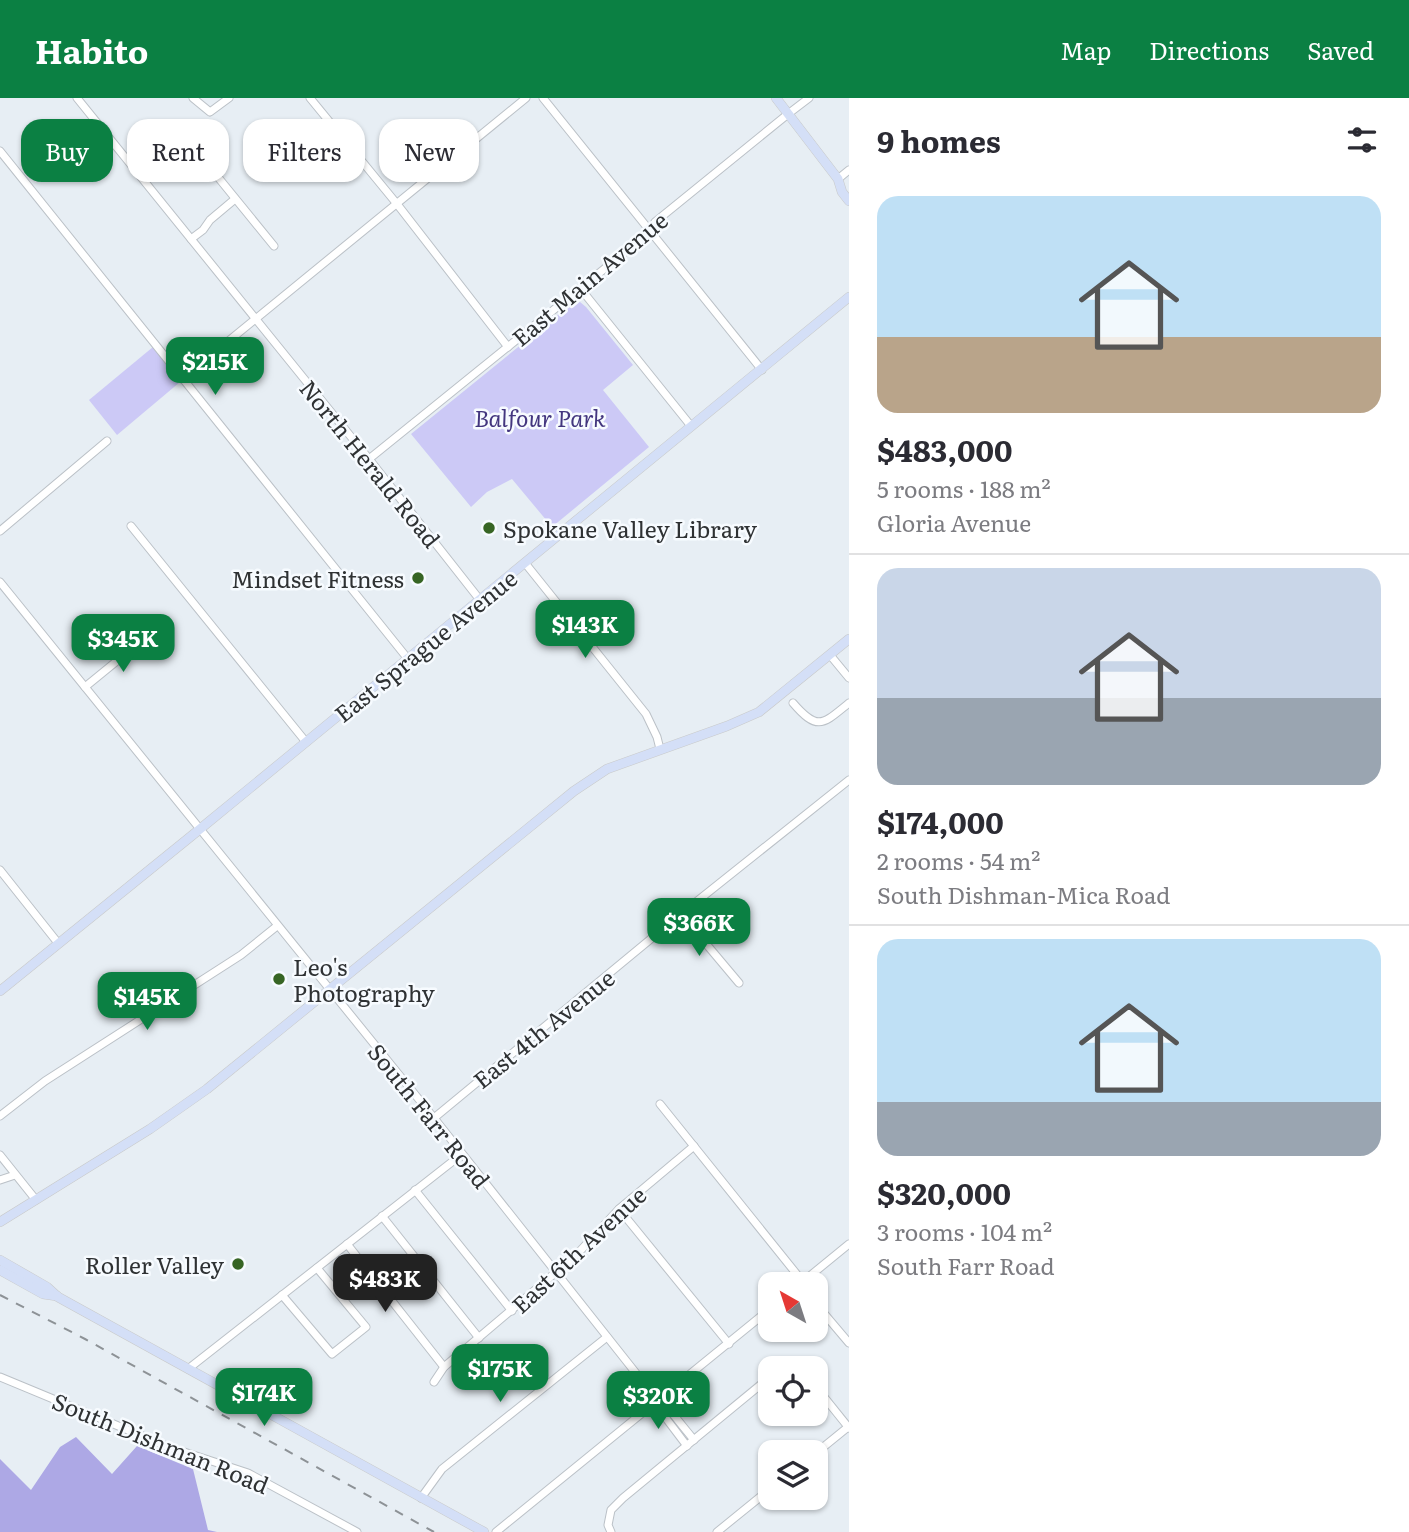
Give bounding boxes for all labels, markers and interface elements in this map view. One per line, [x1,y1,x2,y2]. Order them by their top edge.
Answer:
text: Habito [35,25,148,74]
text: Map [1060,32,1111,67]
text: Directions [1149,32,1269,67]
text: Saved [1307,32,1374,67]
text: 9 homes [877,118,1001,162]
chip: Buy [21,119,113,182]
chip: Rent [127,119,229,182]
chip: Filters [243,119,365,182]
chip: New [379,119,479,182]
icon: filters [1343,121,1381,159]
street label: East Main Avenue [504,203,674,353]
icon: home [1066,242,1192,368]
pin: $215K [166,338,264,397]
text: $215K [182,343,248,377]
street label: North Herald Road [293,372,449,554]
park label: Balfour Park [474,400,606,434]
text: $483,000 [877,427,1012,471]
text: 5 rooms · 188 m² [877,471,1051,505]
text: Gloria Avenue [877,505,1031,539]
place label: Spokane Valley Library [503,511,758,545]
marker: Spokane Valley Library [481,520,497,536]
street label: East Sprague Avenue [326,560,524,730]
place label: Mindset Fitness [231,561,404,595]
marker: Mindset Fitness [410,570,426,586]
pin: $143K [536,601,634,660]
text: $143K [551,606,619,640]
pin: $345K [74,614,172,674]
icon: home [1066,614,1192,740]
text: $345K [88,620,158,654]
text: $174,000 [877,799,1004,843]
text: 2 rooms · 54 m² [877,843,1040,877]
text: South Dishman-Mica Road [877,877,1170,911]
pin: $366K [650,898,748,958]
text: $366K [663,904,735,938]
place label: Leo's Photography [293,949,435,1009]
street label: East 4th Avenue [465,960,621,1096]
marker: Leo's Photography [271,971,287,987]
pin: $145K [98,972,196,1032]
text: $145K [114,978,180,1012]
icon: home [1066,985,1192,1111]
street label: South Farr Road [361,1035,499,1195]
text: $320,000 [877,1170,1011,1214]
street label: East 6th Avenue [503,1178,653,1320]
text: 3 rooms · 104 m² [877,1214,1052,1248]
place label: Roller Valley [85,1247,225,1281]
text: South Farr Road [877,1248,1055,1282]
pin: $483K [336,1254,434,1314]
marker: Roller Valley [230,1256,246,1272]
text: $483K [349,1260,421,1294]
north arrow [758,1272,828,1342]
map controls [758,1272,828,1510]
pin: $175K [451,1344,549,1404]
text: $175K [467,1350,533,1384]
button: locate [758,1356,828,1426]
pin: $174K [215,1368,313,1428]
pin: $320K [609,1372,707,1431]
text: $174K [231,1374,297,1408]
text: $320K [623,1377,693,1411]
street label: South Dishman Road [48,1383,274,1501]
button: layers [758,1440,828,1510]

